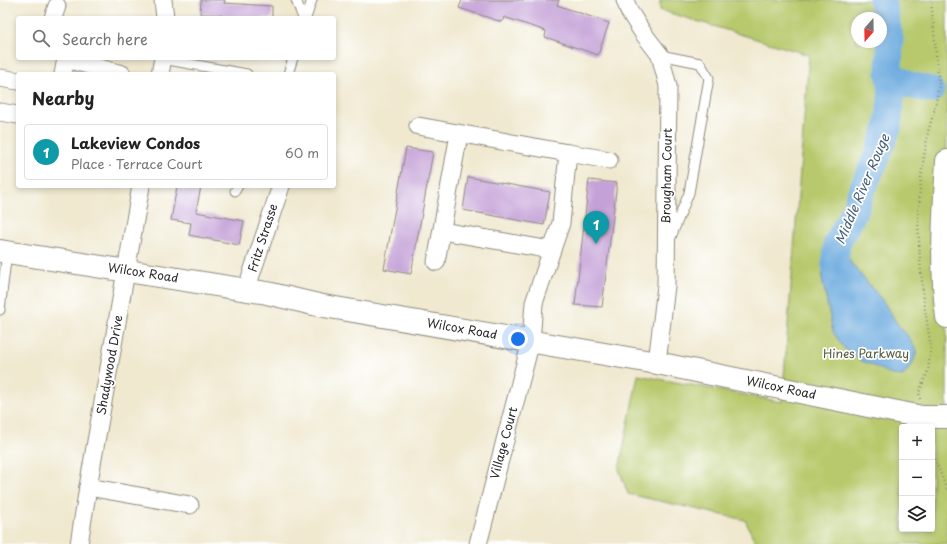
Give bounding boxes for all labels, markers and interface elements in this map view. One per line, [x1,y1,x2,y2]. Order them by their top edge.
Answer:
north arrow [851,12,887,48]
search box [16,16,336,60]
icon: search [30,27,52,49]
text: Search here [62,27,148,50]
text: Nearby [32,85,94,111]
street label: Brougham Court [656,128,676,224]
water label: Middle River Rouge [830,130,894,247]
text: Lakeview Condos [71,131,200,154]
text: 1 [43,143,49,162]
text: 60 m [285,143,319,162]
text: Place · Terrace Court [71,154,203,173]
street label: Fritz Strasse [242,201,282,274]
pin: 1 [583,211,609,244]
street label: Wilcox Road [107,258,180,286]
street label: Shadywood Drive [91,313,127,416]
street label: Wilcox Road [426,313,499,343]
your location [508,329,528,349]
park label: Hines Parkway [823,344,909,362]
street label: Wilcox Road [745,371,818,403]
street label: Village Court [485,404,521,481]
map controls [899,424,935,532]
button: + [899,424,935,460]
button: − [899,460,935,496]
button: layers [899,496,935,532]

